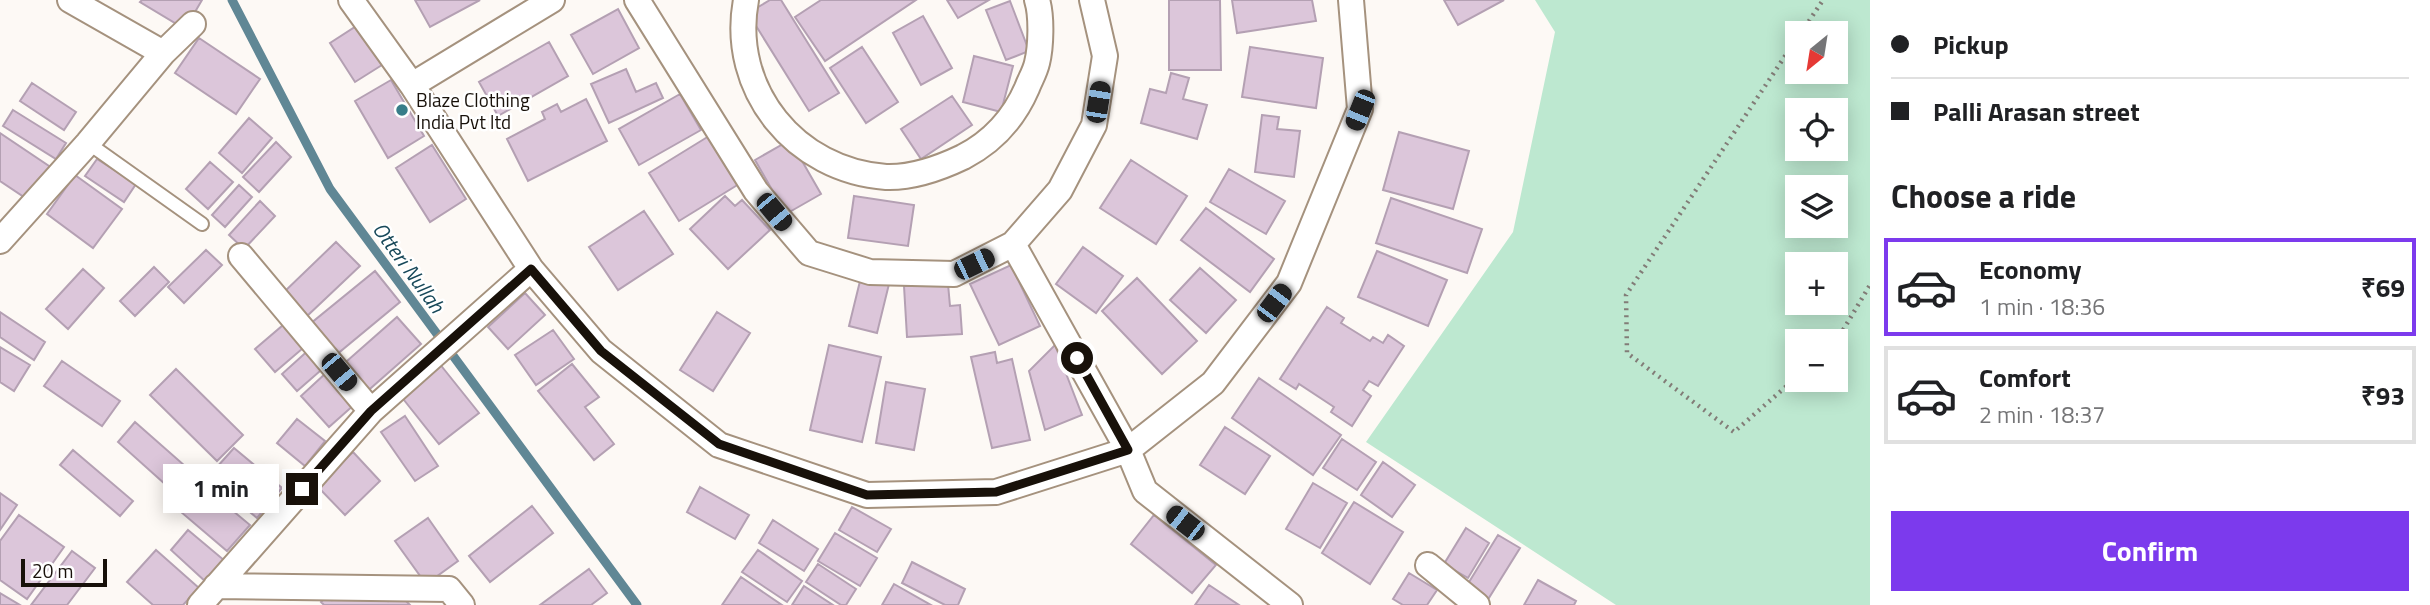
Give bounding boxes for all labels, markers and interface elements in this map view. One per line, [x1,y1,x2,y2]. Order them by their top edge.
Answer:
north arrow [1785,21,1848,84]
map controls [1785,21,1848,392]
text: Pickup [1933,25,2009,64]
car [1085,80,1112,124]
place label: Blaze Clothing India Pvt ltd [416,85,530,136]
car [1343,87,1378,133]
text: Palli Arasan street [1933,92,2140,131]
button: locate [1785,98,1848,161]
marker: Blaze Clothing India Pvt ltd [394,102,410,118]
text: Choose a ride [1891,172,2076,220]
button: layers [1785,175,1848,238]
car [753,189,796,235]
water label: Otteri Nullah [365,215,453,320]
car [951,245,998,283]
text: Economy [1979,250,2081,289]
button: + [1785,252,1848,315]
icon: car [1895,256,1958,319]
text: ₹69 [2361,268,2405,307]
car [1253,280,1296,326]
text: 1 min · 18:36 [1979,289,2105,324]
button: − [1785,329,1848,392]
route start [1061,342,1093,374]
car [318,349,361,395]
text: Comfort [1979,358,2071,397]
icon: car [1895,364,1958,427]
text: ₹93 [2361,376,2405,415]
text: 2 min · 18:37 [1979,397,2105,432]
callout: 1 min [162,464,278,514]
text: 1 min [193,471,249,506]
route end [286,473,318,505]
car [1162,502,1209,544]
button: Confirm [1891,511,2409,591]
scale bar [21,556,107,588]
text: 20 m [32,556,73,585]

